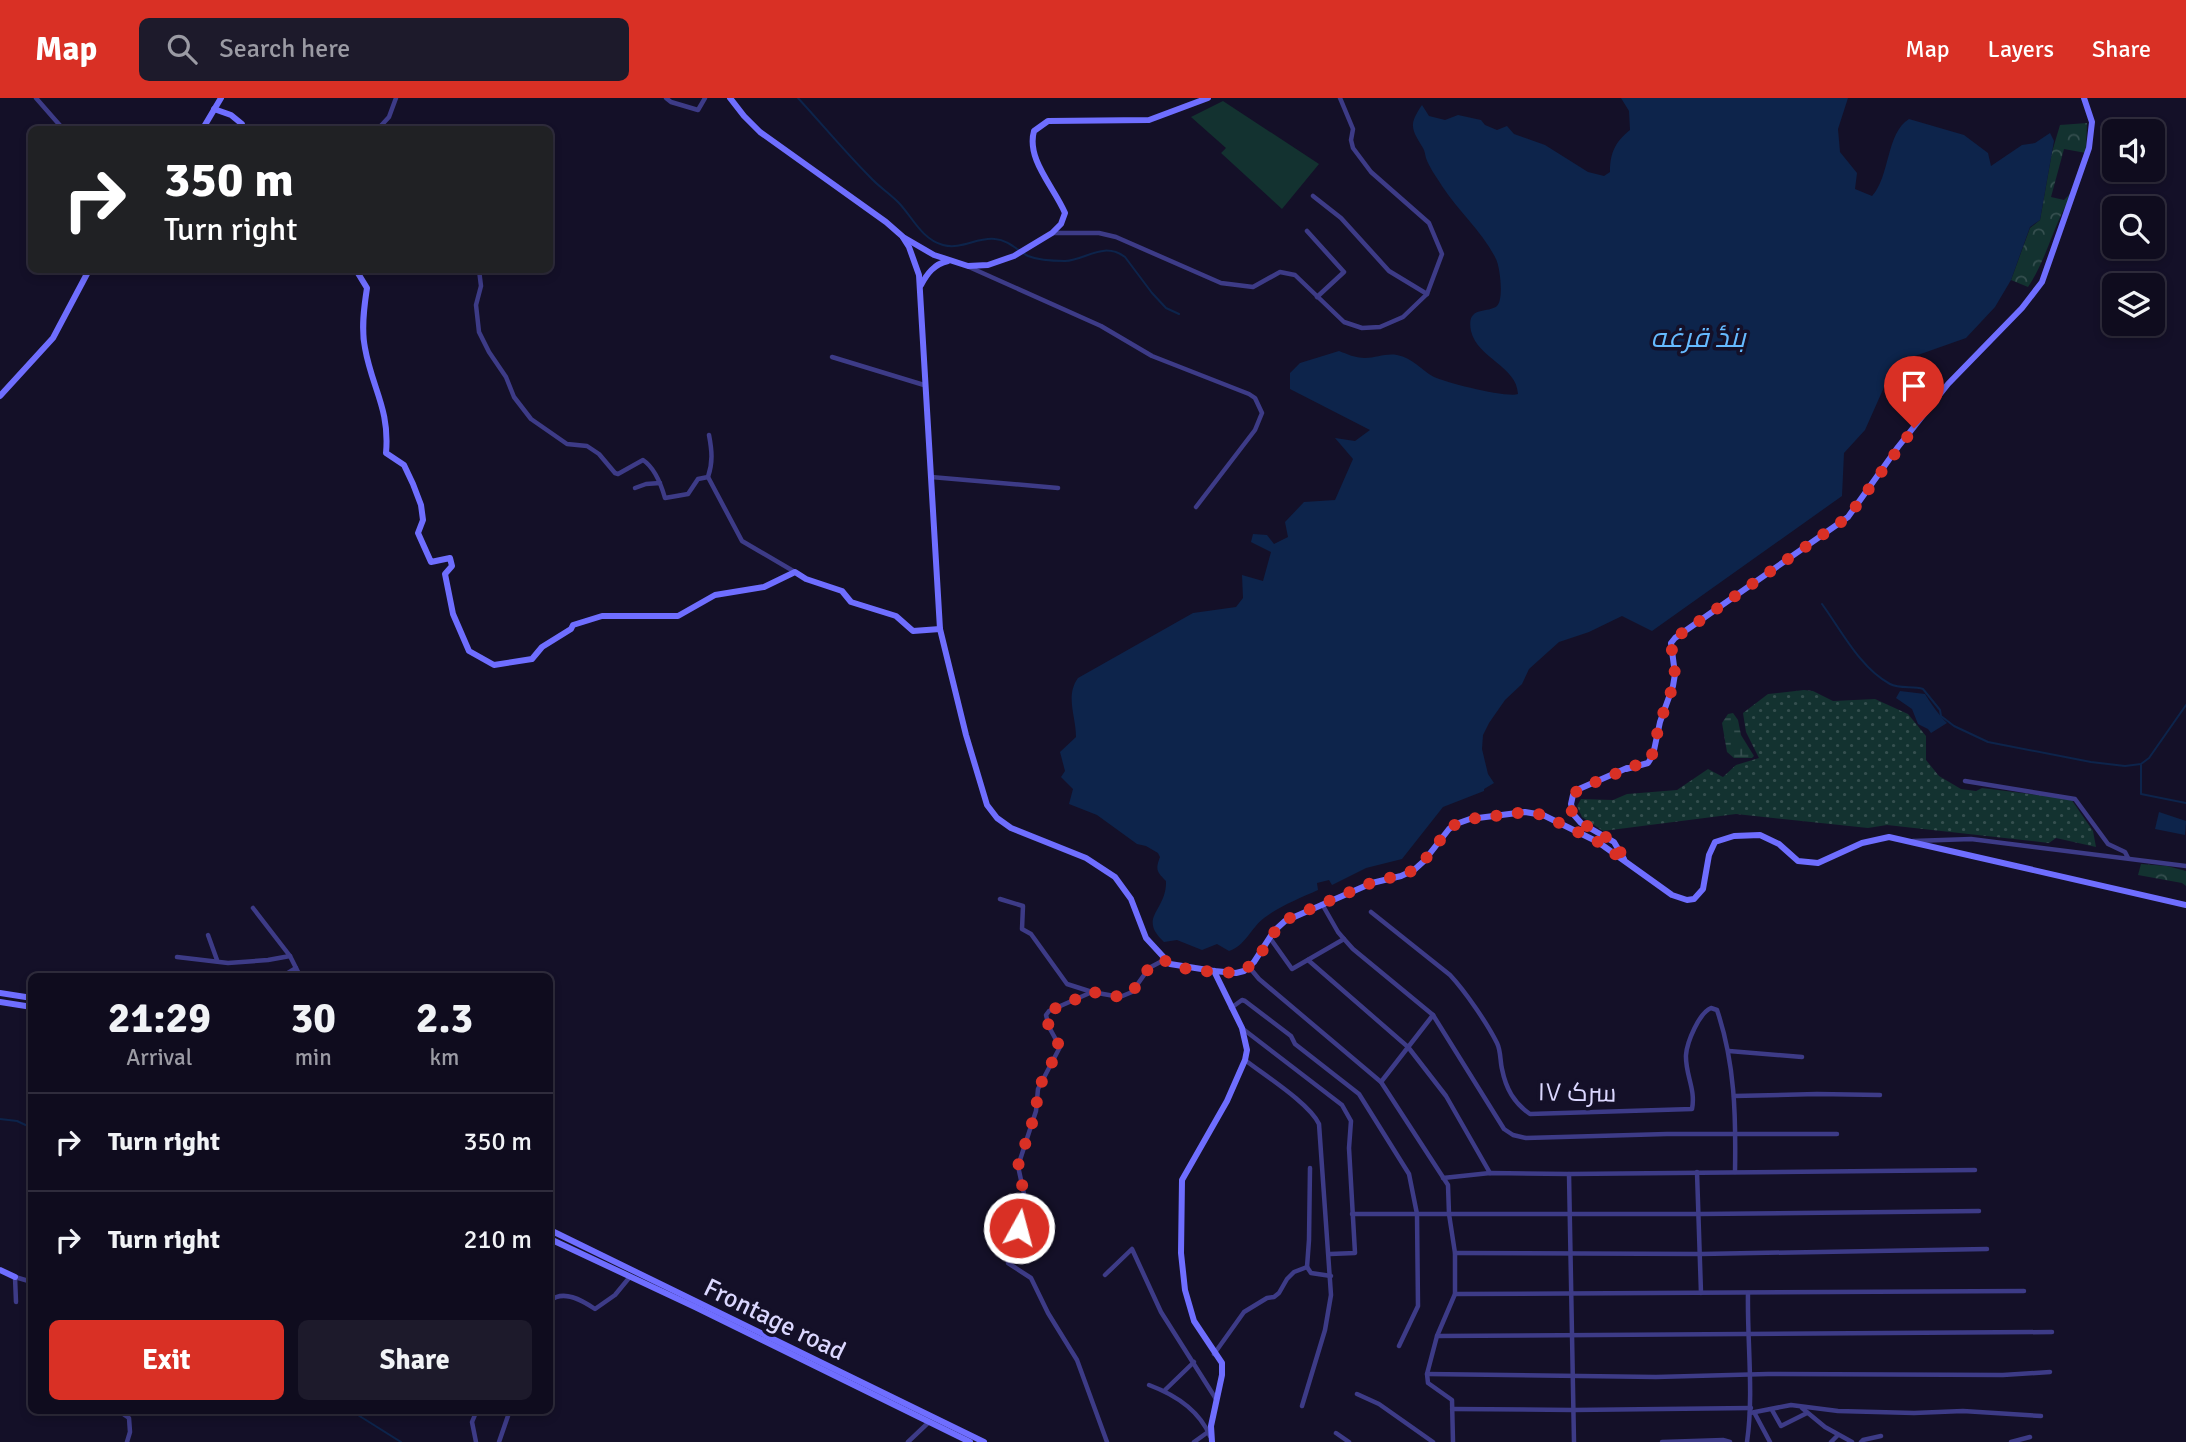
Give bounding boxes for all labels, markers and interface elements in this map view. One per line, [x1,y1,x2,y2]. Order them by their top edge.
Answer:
search box [139,18,629,81]
text: Map [35,29,97,70]
icon: search [163,30,201,68]
text: Search here [219,33,350,65]
text: Map [1905,34,1950,64]
text: Layers [1988,34,2054,64]
text: Share [2092,34,2151,64]
map controls [2102,119,2165,336]
button: sound [2102,119,2165,182]
text: 350 m [164,150,294,210]
icon: right [49,154,140,245]
button: search [2102,196,2165,259]
text: Turn right [164,210,297,249]
button: layers [2102,273,2165,336]
water label: بندٔ قرغه [1650,321,1747,355]
pin [1884,356,1944,428]
icon: arrive [1895,367,1933,405]
text: 21:29 [108,993,211,1044]
text: 30 [291,993,336,1044]
text: 2.3 [416,993,473,1044]
text: Arrival [126,1043,192,1072]
text: min [295,1043,332,1072]
text: km [430,1043,459,1072]
street label: سرک ۱۷ [1537,1076,1617,1110]
icon: right [49,1123,87,1161]
text: Turn right [108,1126,220,1158]
text: 350 m [463,1126,532,1158]
position arrow [982,1191,1056,1265]
icon: right [49,1221,87,1259]
text: Turn right [108,1224,220,1256]
text: 210 m [463,1224,532,1256]
street label: Frontage road [698,1272,851,1368]
button: Exit [49,1320,284,1400]
button: Share [298,1320,532,1400]

